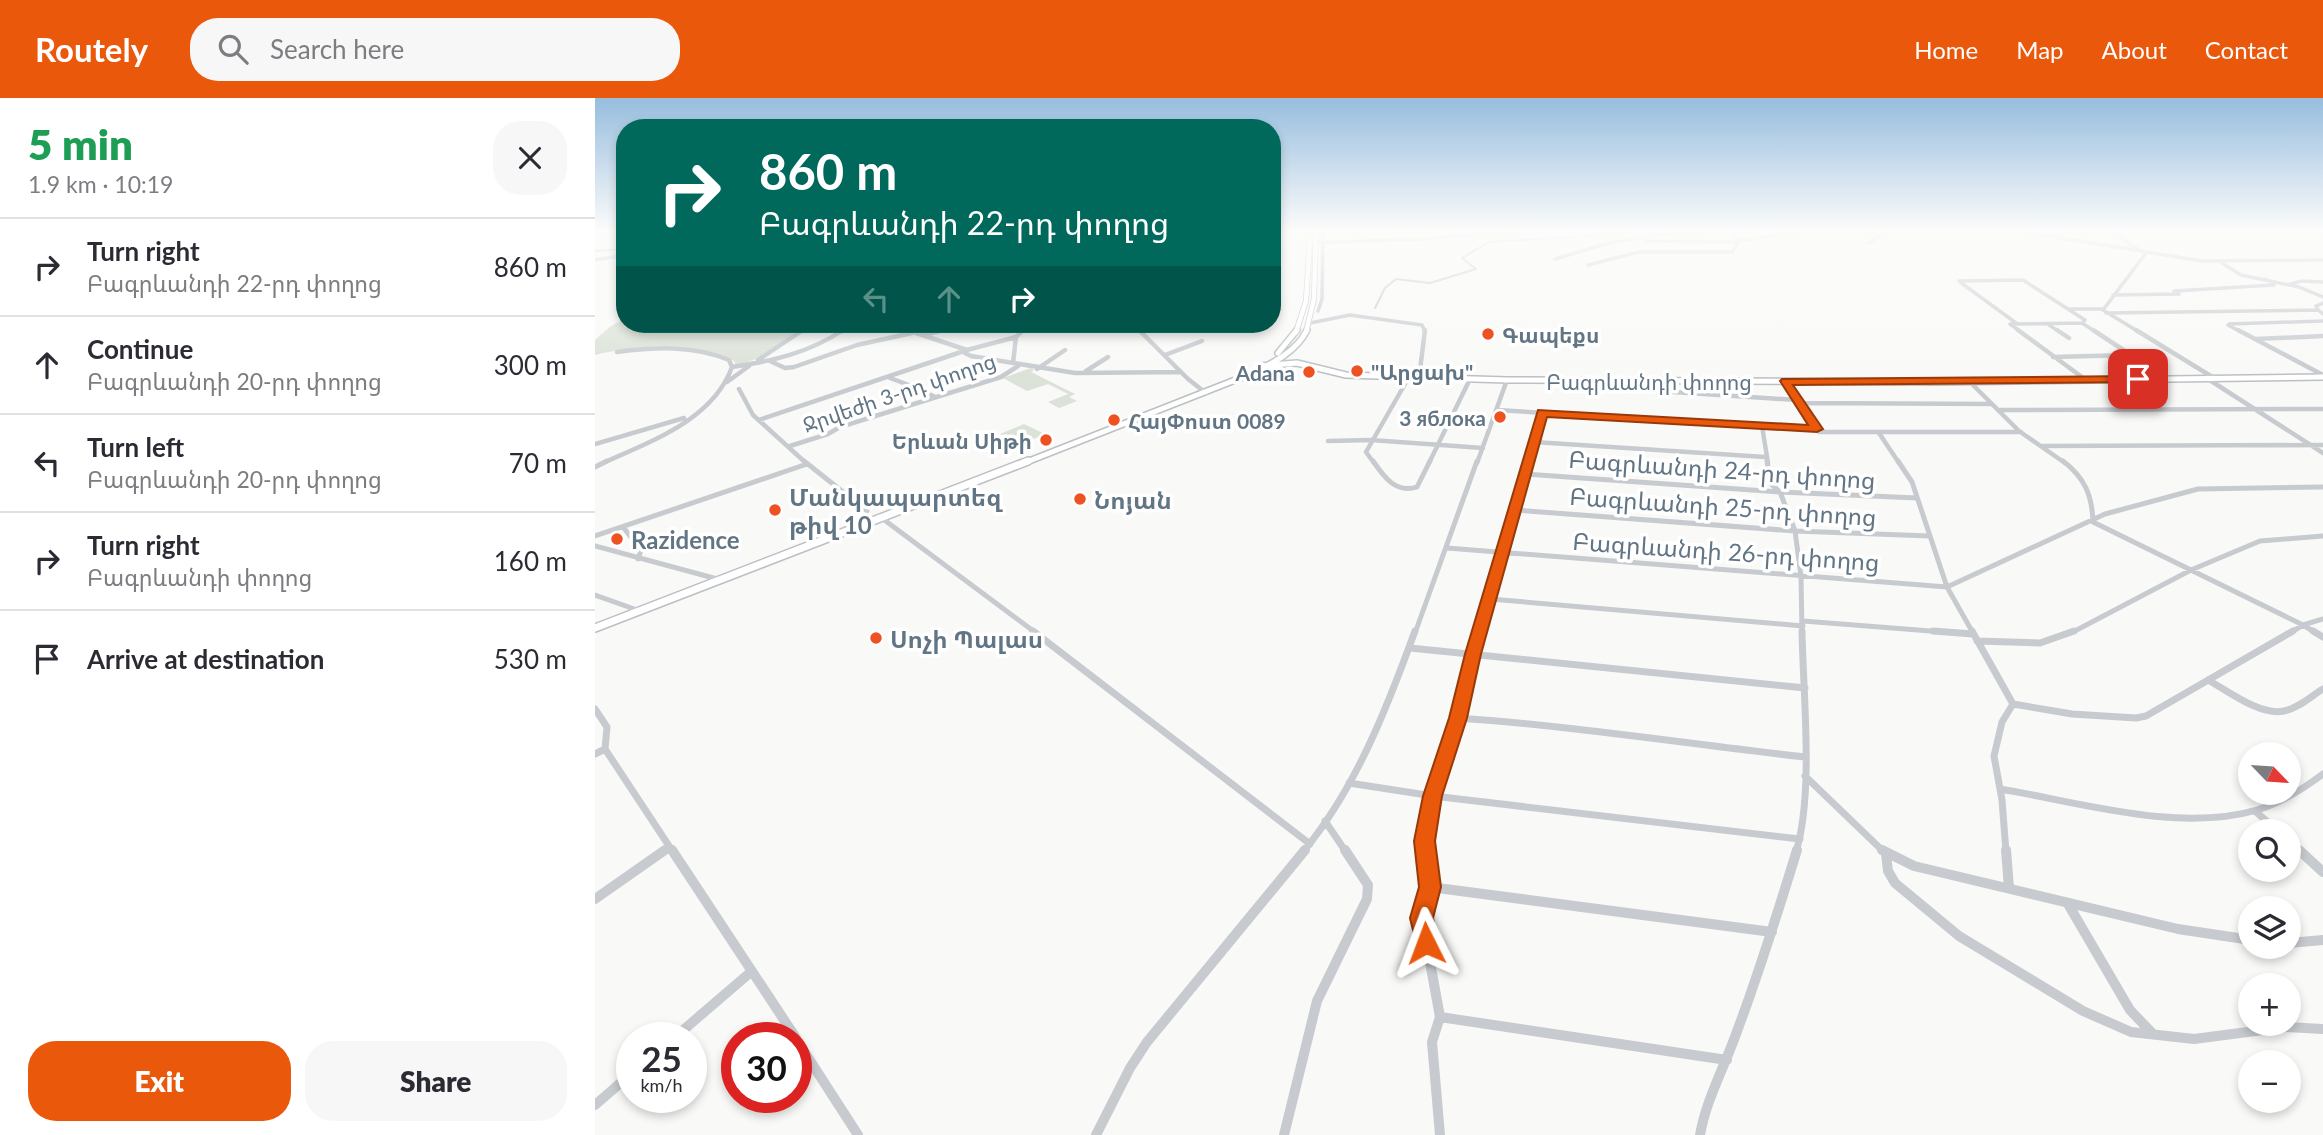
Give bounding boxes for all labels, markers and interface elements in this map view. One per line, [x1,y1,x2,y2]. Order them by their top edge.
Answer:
search box [190,18,680,81]
text: Routely [35,29,148,69]
icon: search [214,30,252,68]
text: Search here [270,33,404,65]
text: Home [1914,35,1978,64]
text: Map [2016,35,2064,64]
text: About [2102,35,2167,64]
text: Contact [2205,35,2288,64]
text: 5 min [28,119,133,169]
button: close [493,121,567,195]
text: 860 m [759,142,897,200]
icon: right [644,147,735,238]
text: 1.9 km · 10:19 [28,170,173,198]
text: Բագրևանդի 22-րդ փողոց [759,203,1169,242]
text: Turn right [87,235,200,267]
icon: right [28,248,66,286]
text: 860 m [494,251,567,283]
text: Բագրևանդի 22-րդ փողոց [87,269,382,297]
icon: left [857,280,895,318]
icon: ahead [930,280,968,318]
icon: right [1003,280,1041,318]
place label: Գապեքս [1502,322,1599,348]
marker: Գապեքս [1480,326,1496,342]
text: Continue [87,333,193,365]
icon: ahead [28,346,66,384]
street label: Ջրվեժի 3-րդ փողոց [799,347,999,438]
text: 300 m [494,349,567,381]
pin [2108,349,2168,409]
place label: "Արցախ" [1371,359,1473,385]
place label: Adana [1235,360,1295,385]
icon: arrive [2119,360,2157,398]
marker: "Արցախ" [1349,363,1365,379]
marker: Adana [1301,364,1317,380]
text: Բագրևանդի 20-րդ փողոց [87,367,382,395]
street label: Բագրևանդի փողոց [1546,369,1752,395]
place label: 3 яблока [1399,405,1486,430]
place label: ՀայՓոստ 0089 [1128,408,1286,434]
marker: 3 яблока [1492,409,1508,425]
marker: ՀայՓոստ 0089 [1106,412,1122,428]
place label: Երևան Սիթի [892,428,1032,454]
text: Turn left [87,431,184,463]
marker: Երևան Սիթի [1038,432,1054,448]
icon: left [28,444,66,482]
street label: Բագրևանդի 24-րդ փողոց [1567,444,1876,495]
text: 70 m [509,447,567,479]
text: Բագրևանդի 20-րդ փողոց [87,465,382,493]
street label: Բագրևանդի 25-րդ փողոց [1568,481,1877,532]
place label: Մանկապարտեզ թիվ 10 [789,482,1003,540]
place label: Նոյան [1094,485,1172,515]
marker: Նոյան [1072,491,1088,507]
marker: Մանկապարտեզ թիվ 10 [767,502,783,518]
place label: Razidence [631,525,740,554]
street label: Բագրևանդի 26-րդ փողոց [1571,526,1880,577]
text: Turn right [87,529,200,561]
marker: Razidence [609,531,625,547]
icon: right [28,542,66,580]
text: 160 m [494,545,567,577]
text: Բագրևանդի փողոց [87,563,312,591]
place label: Սոչի Պալաս [890,624,1043,654]
marker: Սոչի Պալաս [868,630,884,646]
icon: arrive [28,640,66,678]
text: Arrive at destination [87,643,324,675]
text: 530 m [494,643,567,675]
north arrow [2238,742,2301,805]
map controls [2238,742,2301,1113]
button: search [2238,819,2301,882]
button: layers [2238,896,2301,959]
position arrow [1389,906,1463,980]
button: + [2238,973,2301,1036]
speed limit sign: 30 [721,1022,812,1113]
text: 25 [641,1037,682,1079]
button: Exit [28,1041,291,1121]
button: Share [305,1041,567,1121]
button: − [2238,1050,2301,1113]
text: km/h [640,1074,683,1096]

